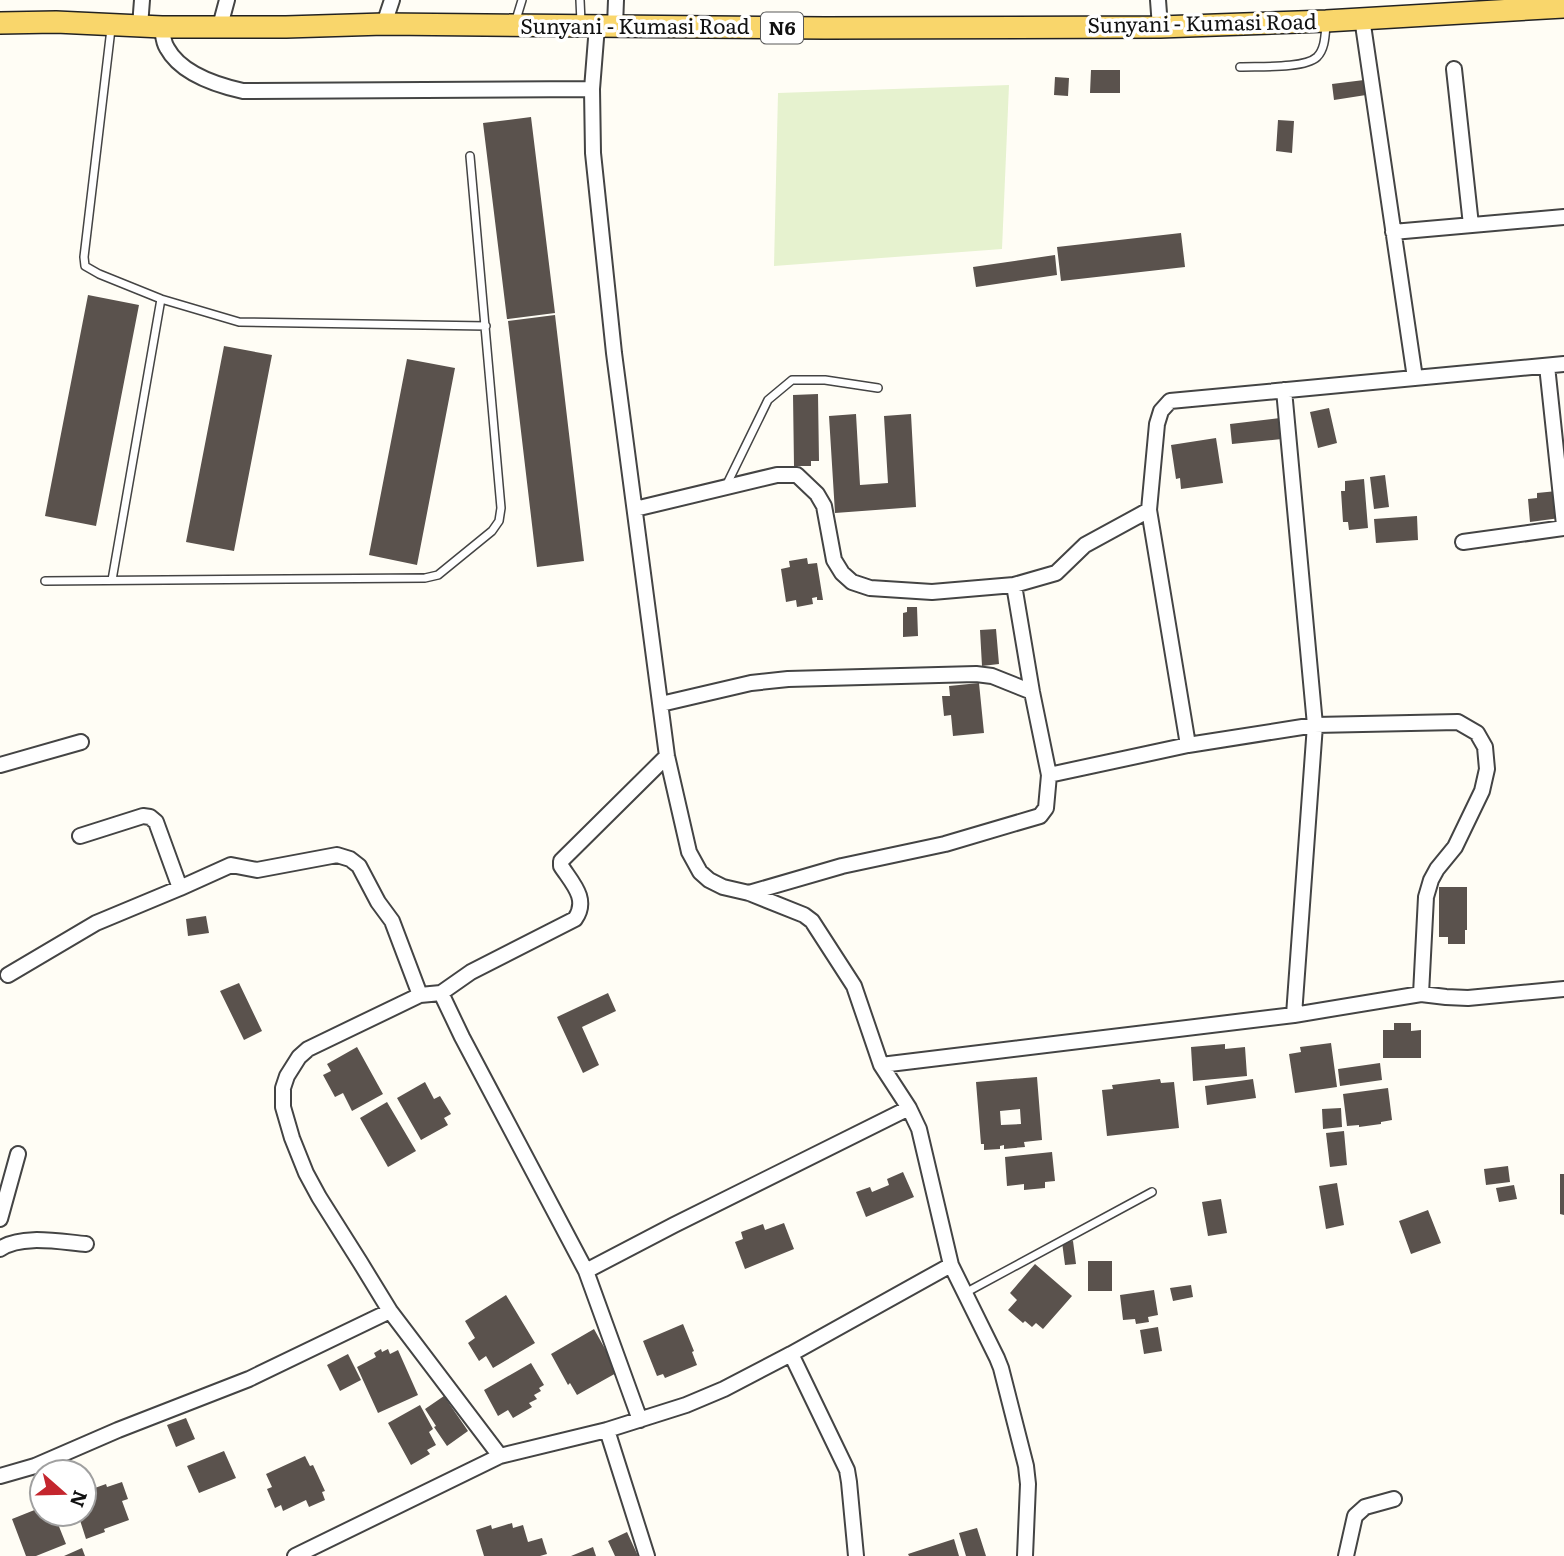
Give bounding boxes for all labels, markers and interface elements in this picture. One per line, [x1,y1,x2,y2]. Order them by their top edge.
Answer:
street label: Sunyani - Kumasi Road [1087,4,1317,39]
street label: Sunyani - Kumasi Road [520,9,750,40]
road number: N6 [761,12,803,44]
north arrow [28,1458,98,1528]
text: N [64,1487,96,1511]

